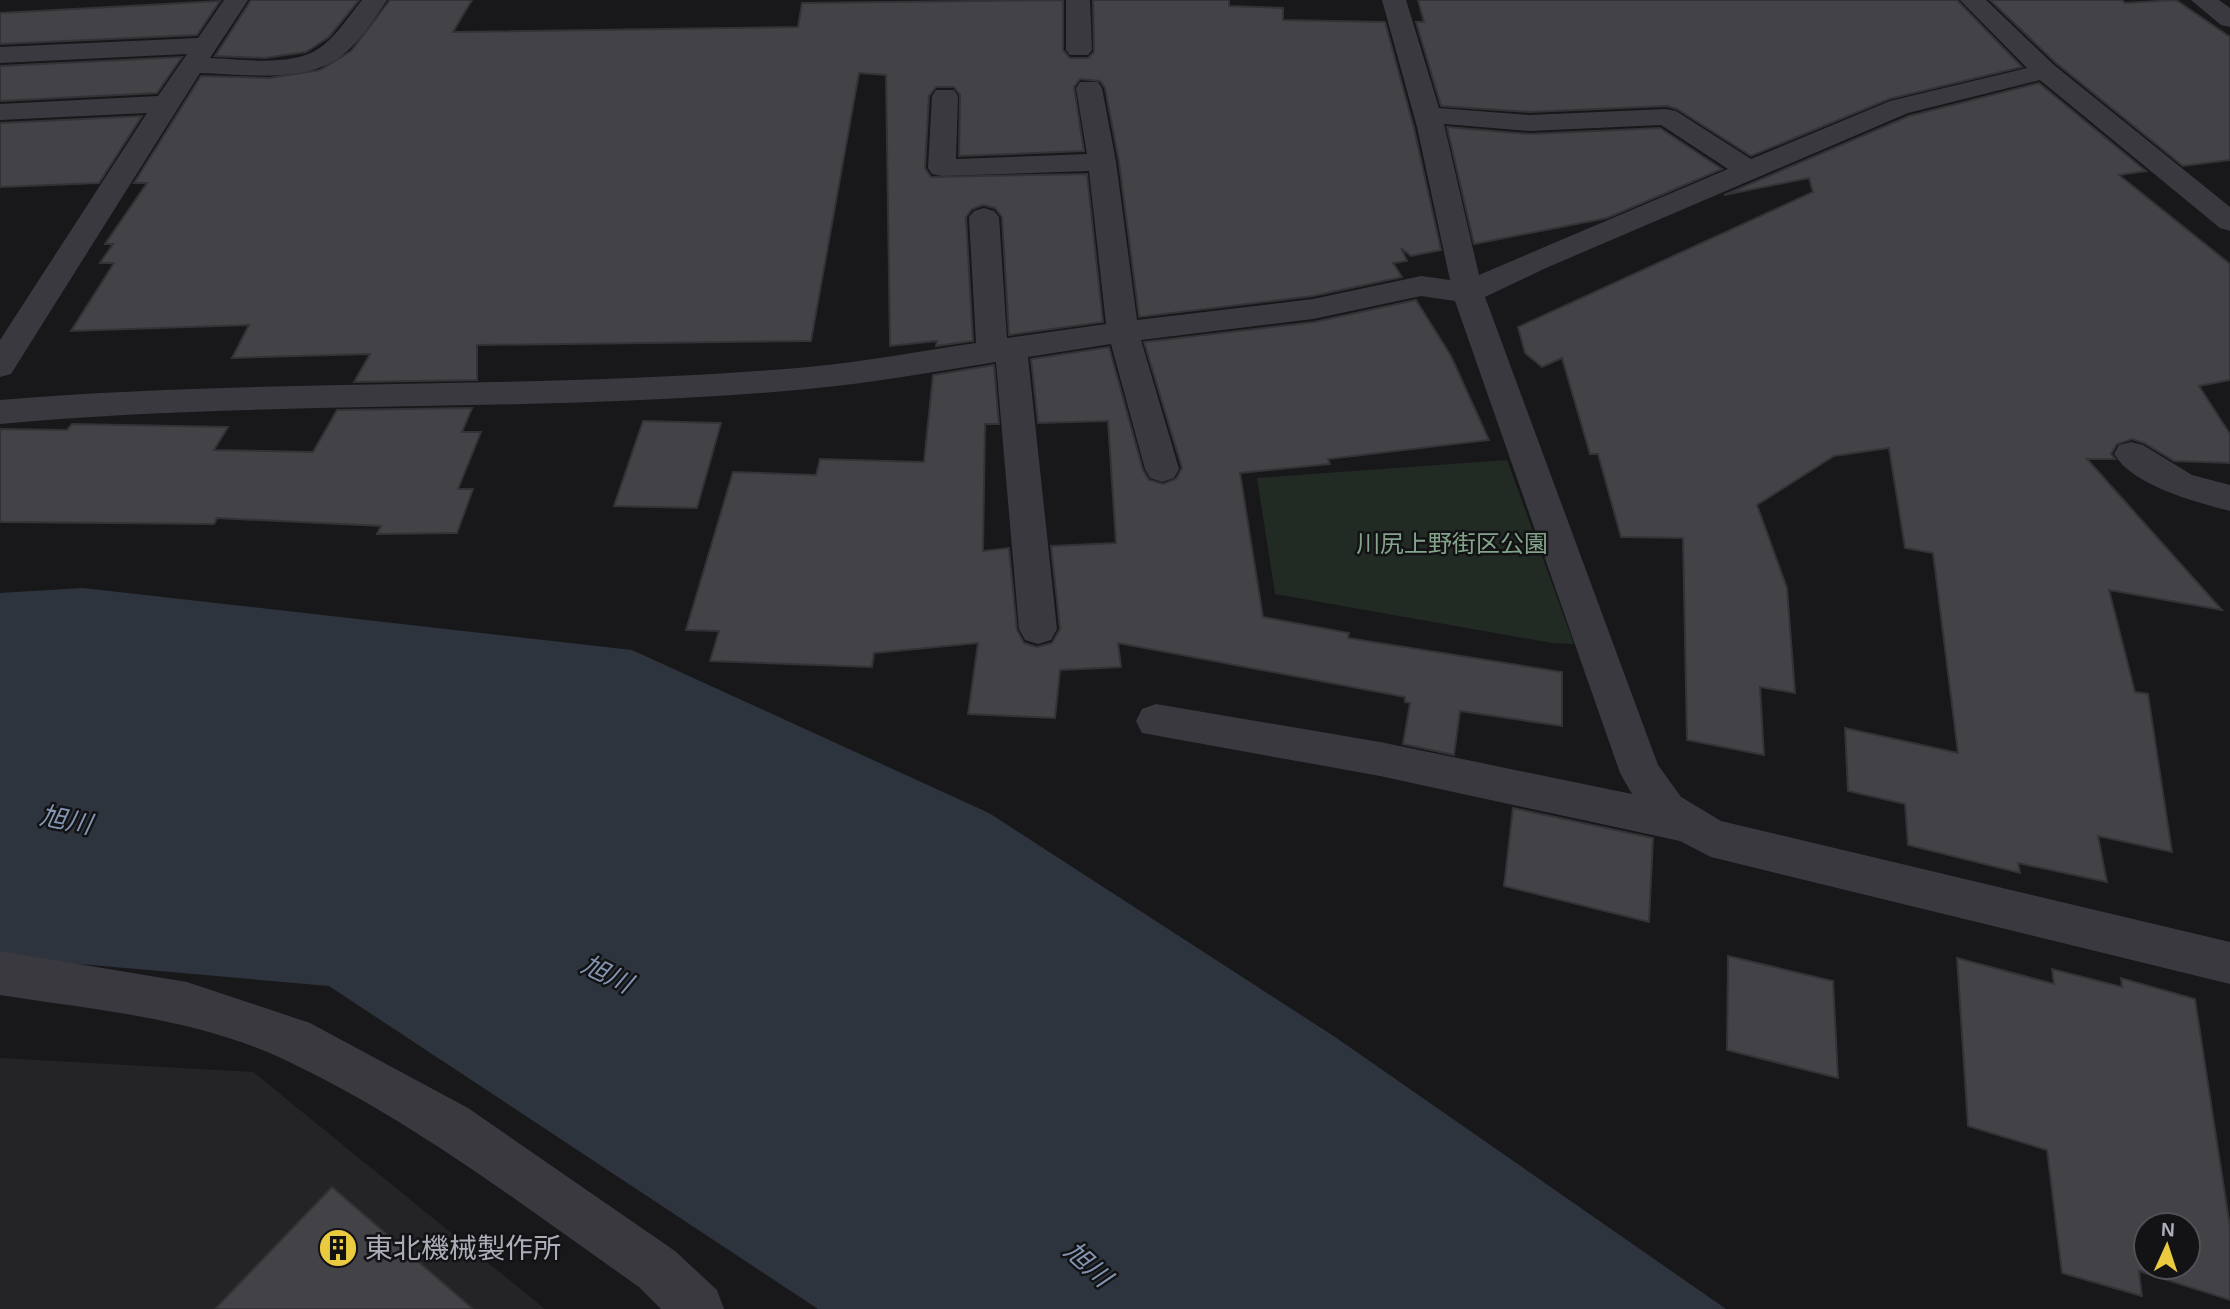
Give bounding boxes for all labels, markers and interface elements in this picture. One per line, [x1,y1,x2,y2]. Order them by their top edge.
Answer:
park label: 川尻上野街区公園 [1356,530,1548,557]
water label: 旭川 [38,800,97,840]
water label: 旭川 [577,949,640,1000]
north arrow [2132,1211,2202,1281]
text: N [2160,1219,2175,1240]
building icon: 東北機械製作所 [317,1227,359,1269]
place label: 東北機械製作所 [365,1233,561,1264]
water label: 旭川 [1059,1235,1120,1295]

